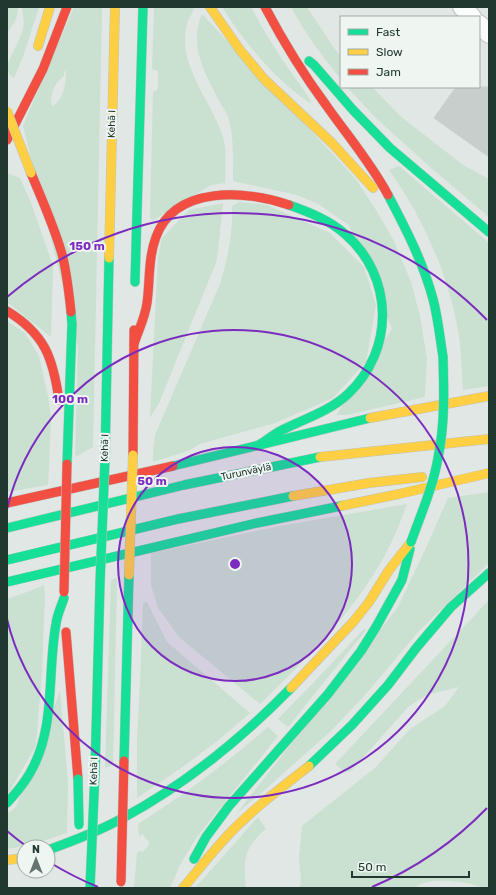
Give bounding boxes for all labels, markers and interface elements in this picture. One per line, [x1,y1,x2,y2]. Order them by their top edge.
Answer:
legend [340,16,480,88]
text: Fast [376,25,400,39]
text: Slow [376,45,403,59]
text: Jam [376,65,401,79]
street label: Kehä I [106,110,118,138]
text: 150 m [69,239,105,253]
text: 100 m [52,392,88,406]
street label: Kehä I [99,434,111,462]
street label: Turunväylä [220,461,272,483]
text: 50 m [137,474,167,488]
centre of rings [228,557,242,571]
street label: Kehä I [88,757,100,785]
north arrow [16,839,56,879]
text: N [32,843,40,856]
scale bar [352,853,469,879]
text: 50 m [358,860,386,874]

